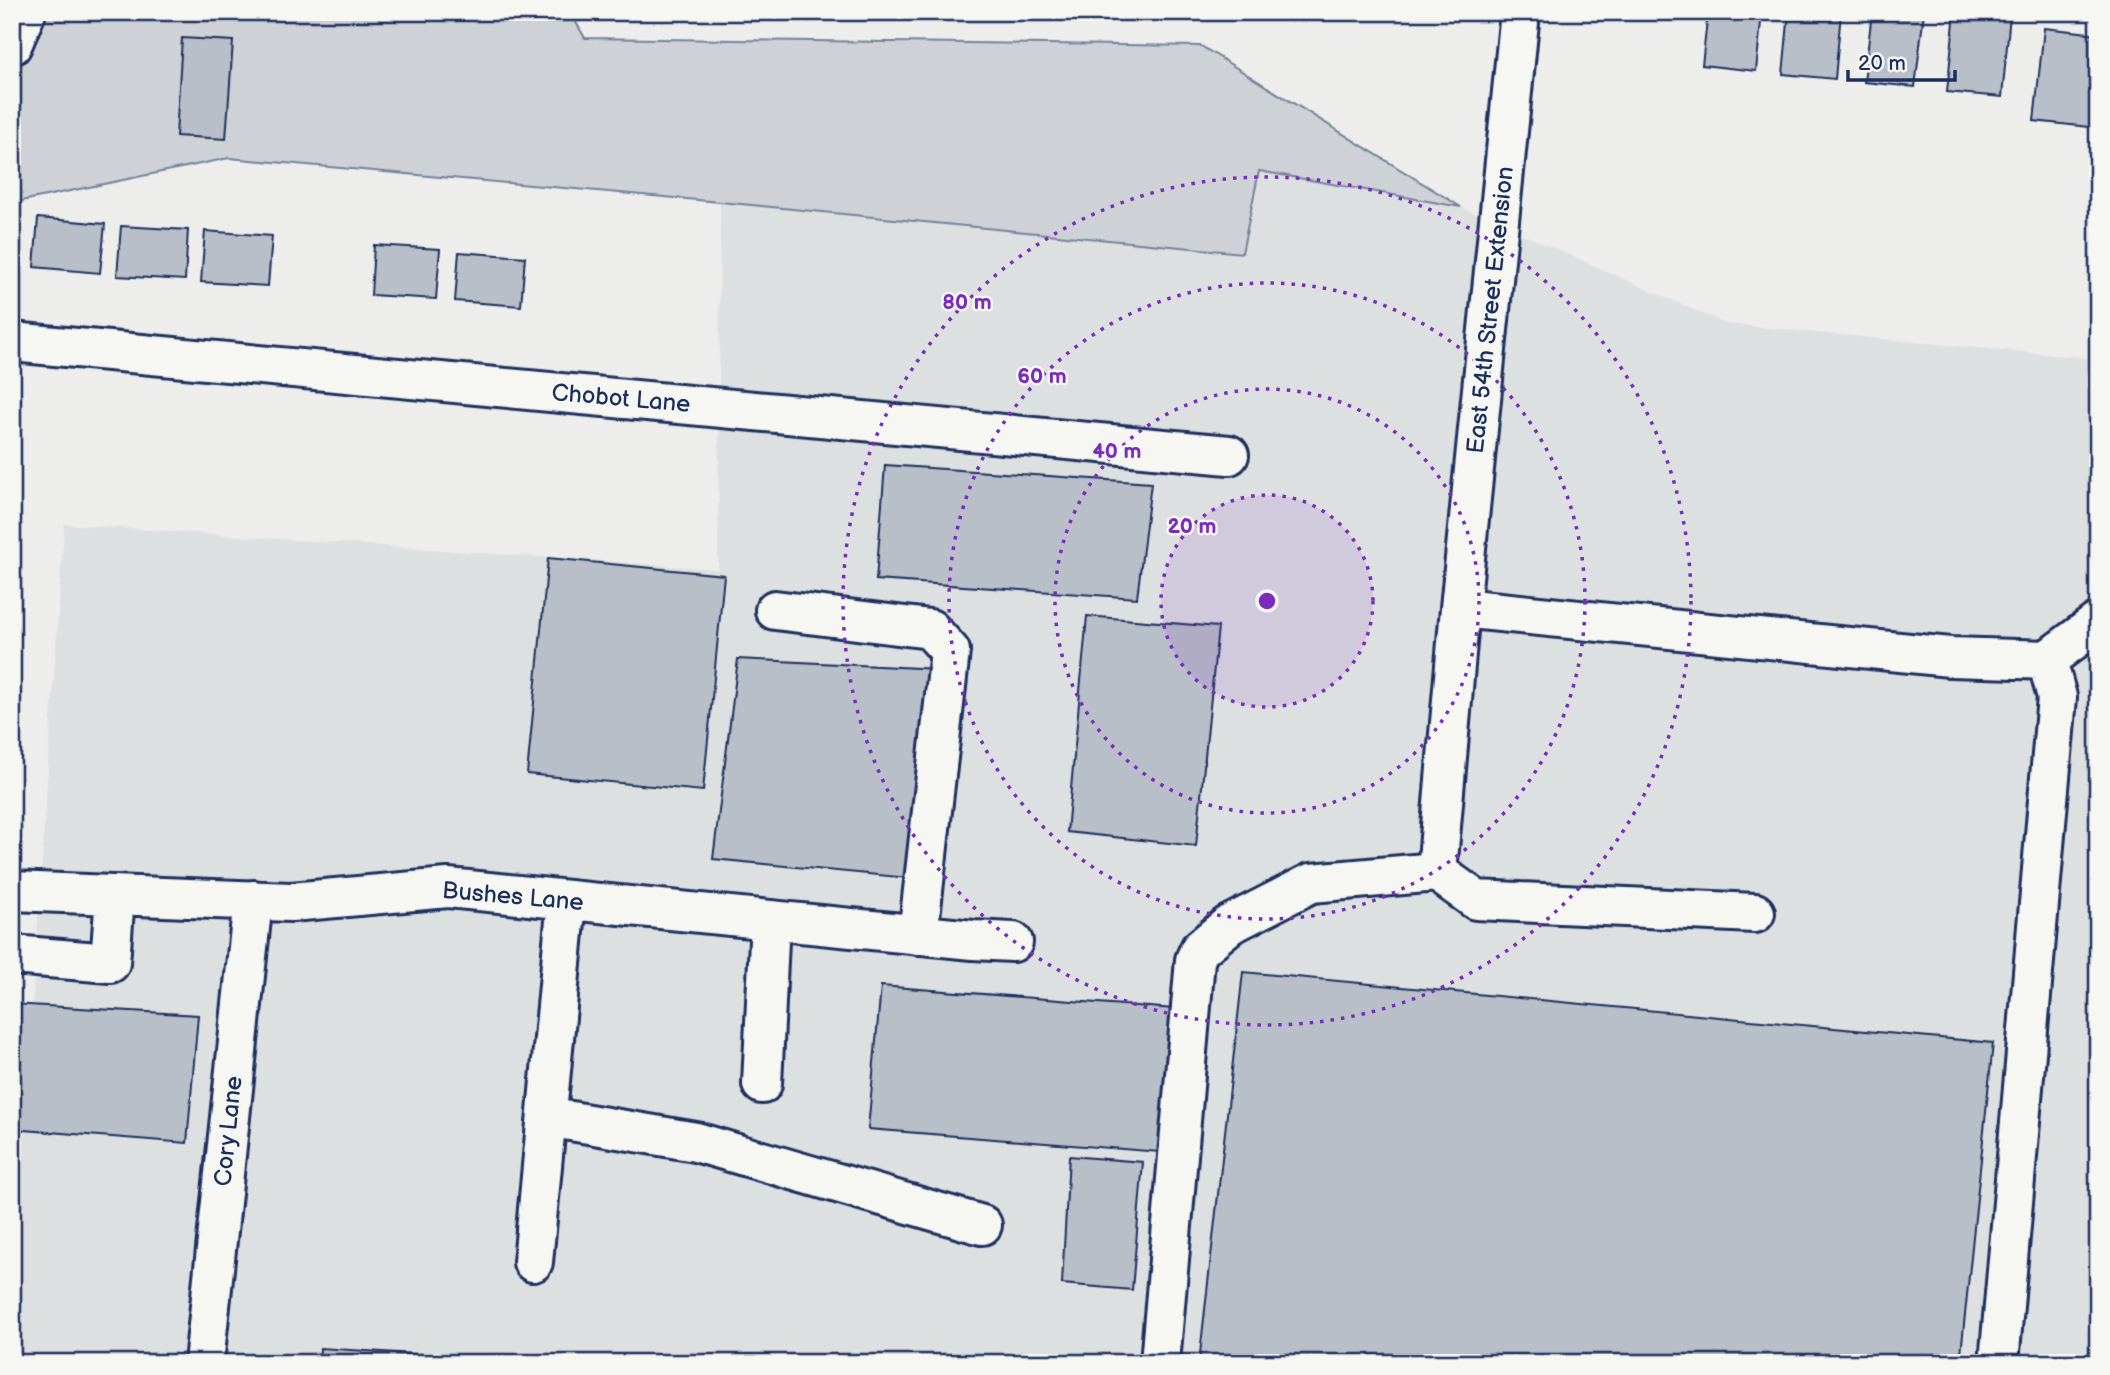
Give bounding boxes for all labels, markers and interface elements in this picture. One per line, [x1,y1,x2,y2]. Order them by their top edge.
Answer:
scale bar [1848,38,1954,82]
text: 20 m [1858,51,1906,76]
street label: East 54th Street Extension [1461,165,1520,455]
text: 80 m [942,290,992,315]
text: 60 m [1017,364,1067,389]
street label: Chobot Lane [550,378,692,419]
text: 40 m [1092,439,1142,464]
text: 20 m [1168,514,1216,539]
centre of rings [1255,589,1279,613]
street label: Bushes Lane [441,876,585,917]
street label: Cory Lane [208,1074,249,1188]

